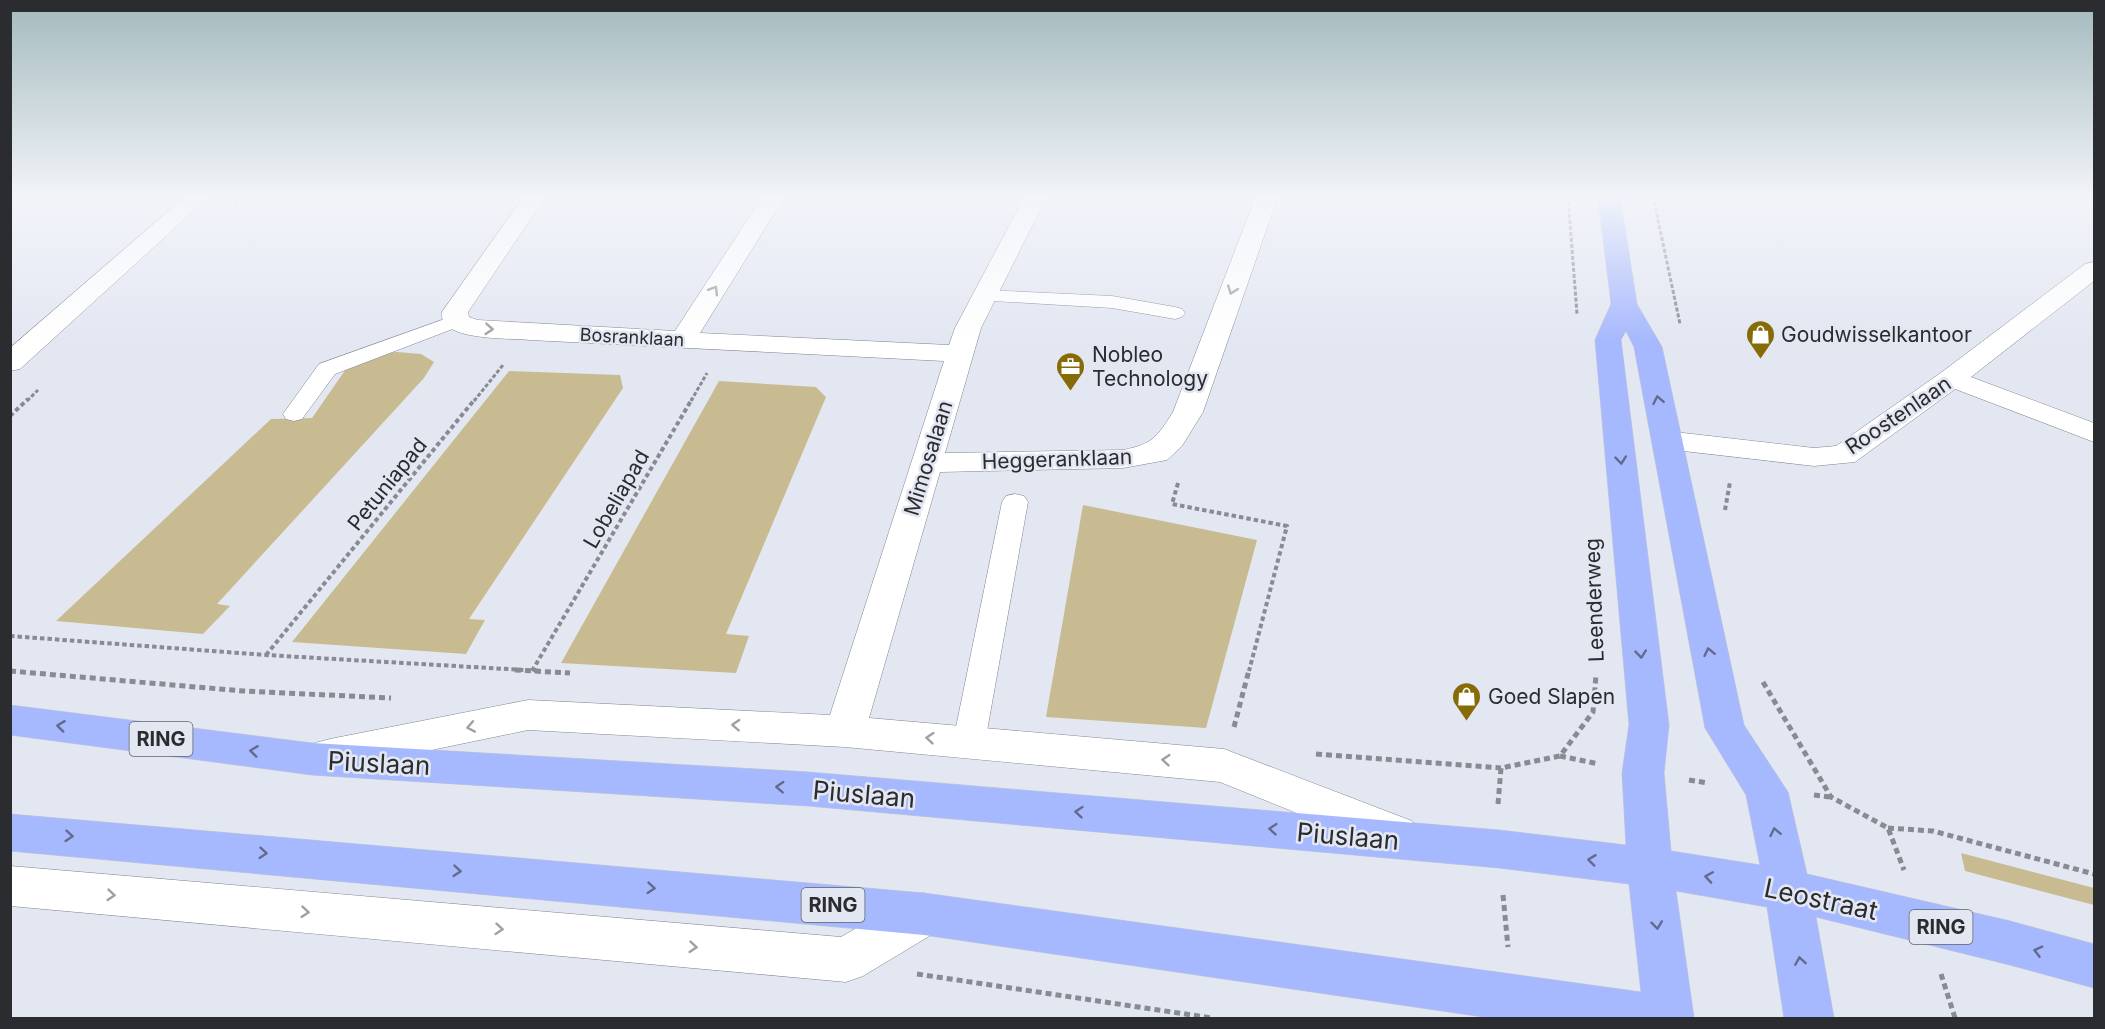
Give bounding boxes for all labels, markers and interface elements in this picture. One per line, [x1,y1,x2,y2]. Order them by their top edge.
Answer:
one-way arrow [1227,284,1240,295]
one-way arrow [707,285,718,296]
shop icon: Goudwisselkantoor [1744,318,1776,360]
one-way arrow [484,322,493,335]
place label: Goudwisselkantoor [1781,322,1972,347]
street label: Bosranklaan [579,324,685,350]
place label: Nobleo Technology [1092,342,1208,391]
office icon: Nobleo Technology [1055,350,1087,392]
street label: Roostenlaan [1840,371,1956,459]
one-way arrow [1652,395,1665,405]
street label: Mimosalaan [899,397,957,519]
street label: Petuniapad [342,433,432,535]
street label: Heggeranklaan [981,444,1133,474]
street label: Lobeliapad [578,445,654,553]
one-way arrow [1614,456,1627,465]
street label: Leenderweg [1579,538,1609,662]
one-way arrow [1703,648,1716,658]
one-way arrow [1635,650,1647,659]
shop icon: Goed Slapen [1451,680,1483,722]
place label: Goed Slapen [1488,684,1615,709]
one-way arrow [731,718,740,731]
one-way arrow [466,720,476,733]
one-way arrow [56,721,65,733]
road number: RING [130,722,192,756]
one-way arrow [925,732,935,745]
one-way arrow [249,745,259,758]
street label: Piuslaan [327,745,431,781]
one-way arrow [1161,754,1171,767]
street label: Piuslaan [811,774,917,814]
one-way arrow [775,781,784,794]
one-way arrow [1074,806,1083,819]
street label: Piuslaan [1295,816,1401,856]
one-way arrow [1268,823,1277,836]
one-way arrow [1770,828,1783,838]
one-way arrow [64,830,73,843]
one-way arrow [259,846,268,859]
one-way arrow [1588,854,1597,867]
one-way arrow [453,864,462,877]
one-way arrow [1705,871,1714,883]
street label: Leostraat [1761,872,1881,926]
one-way arrow [647,882,656,895]
one-way arrow [106,888,115,901]
road number: RING [802,888,864,922]
one-way arrow [300,905,309,918]
road number: RING [1910,910,1972,944]
one-way arrow [1651,921,1663,930]
one-way arrow [495,922,504,935]
one-way arrow [689,940,698,953]
one-way arrow [2033,946,2044,958]
one-way arrow [1794,956,1806,965]

